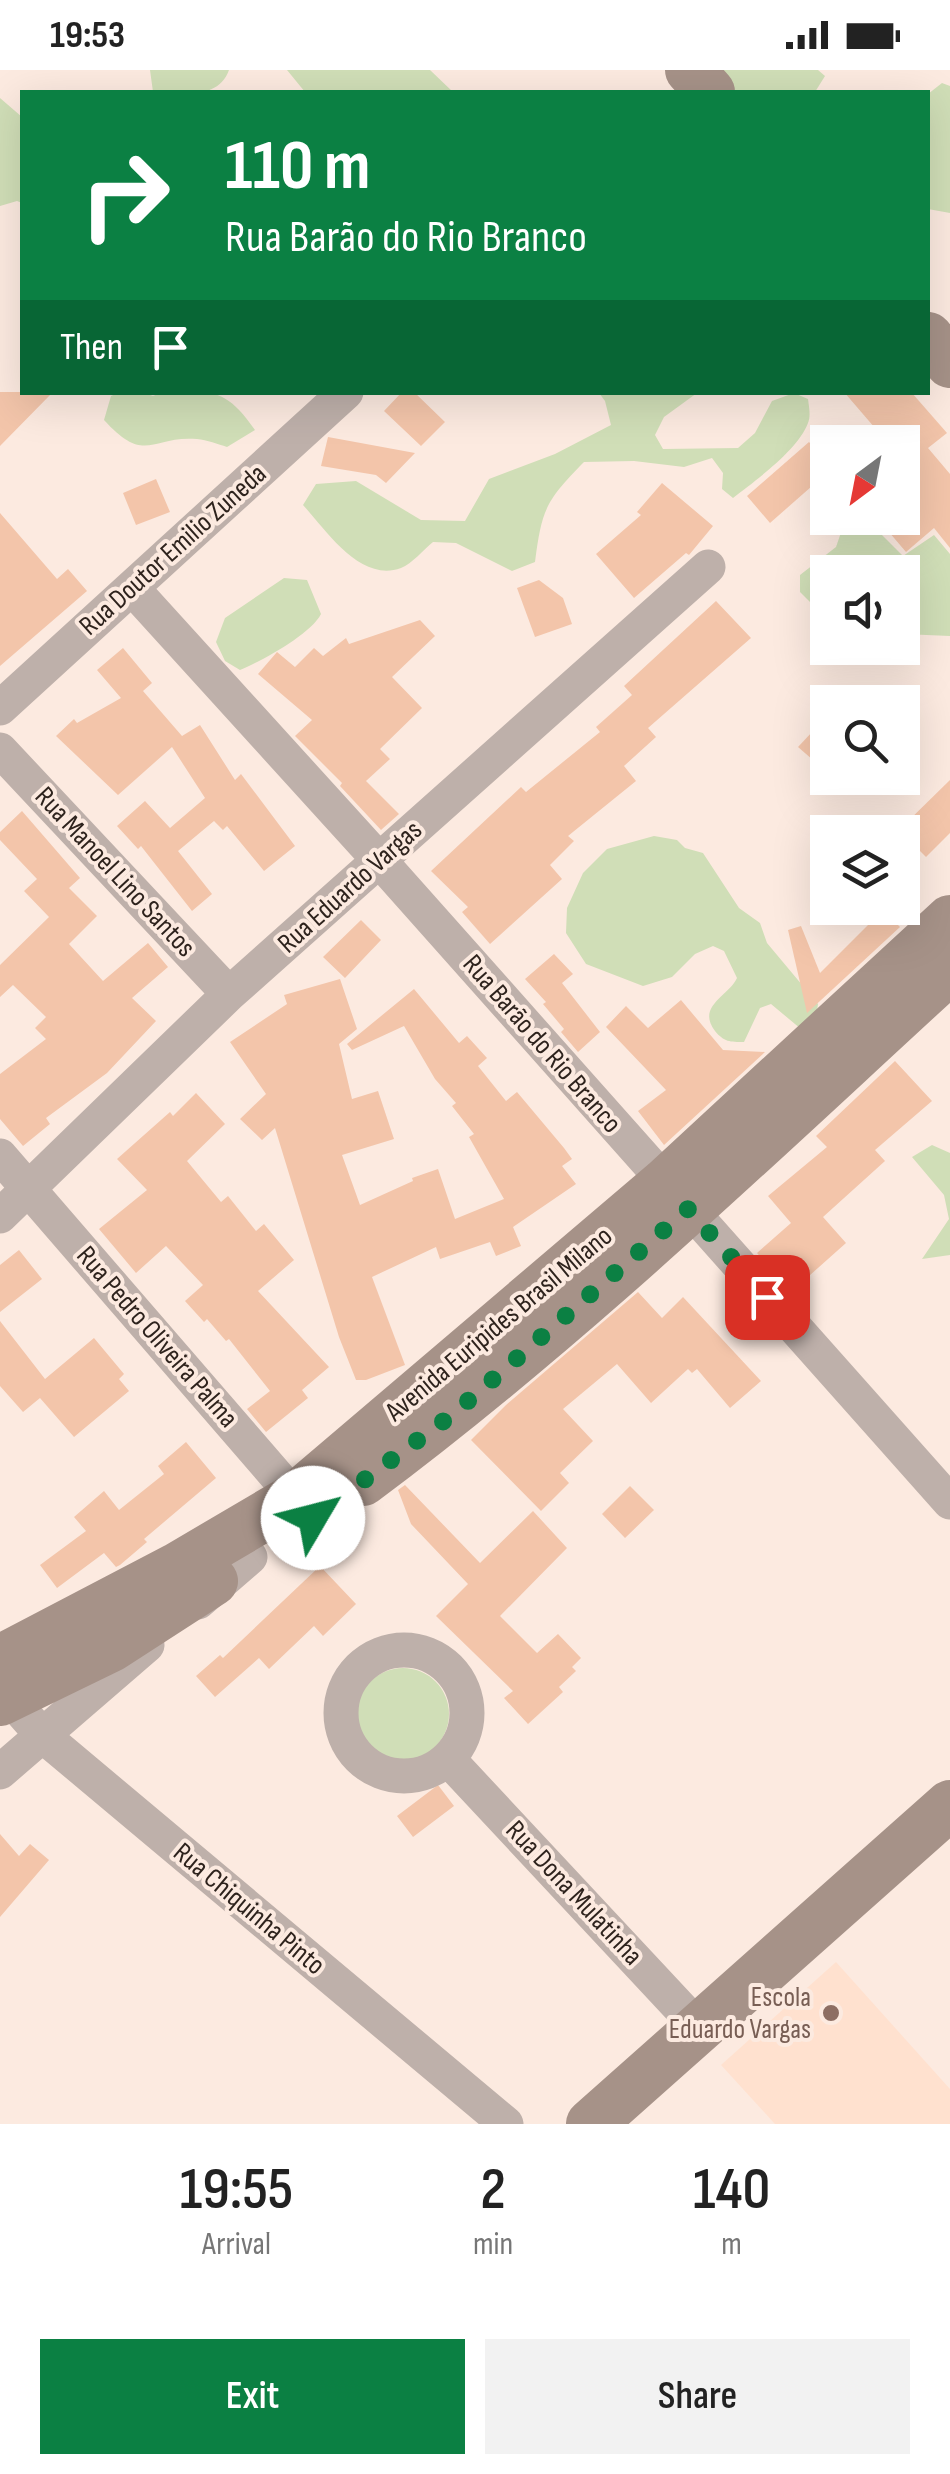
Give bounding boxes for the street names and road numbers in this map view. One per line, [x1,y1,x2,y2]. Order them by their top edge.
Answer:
street label: Rua Doutor Emilio Zuneda [73,457,273,643]
street label: Rua Manoel Lino Santos [28,780,202,964]
street label: Rua Eduardo Vargas [271,814,429,960]
street label: Rua Barão do Rio Branco [456,948,628,1140]
street label: Avenida Euripides Brasil Milano [378,1220,619,1429]
street label: Rua Pedro Oliveira Palma [69,1240,245,1434]
street label: Rua Dona Mulatinha [499,1814,649,1972]
street label: Rua Chiquinha Pinto [167,1836,331,1982]

